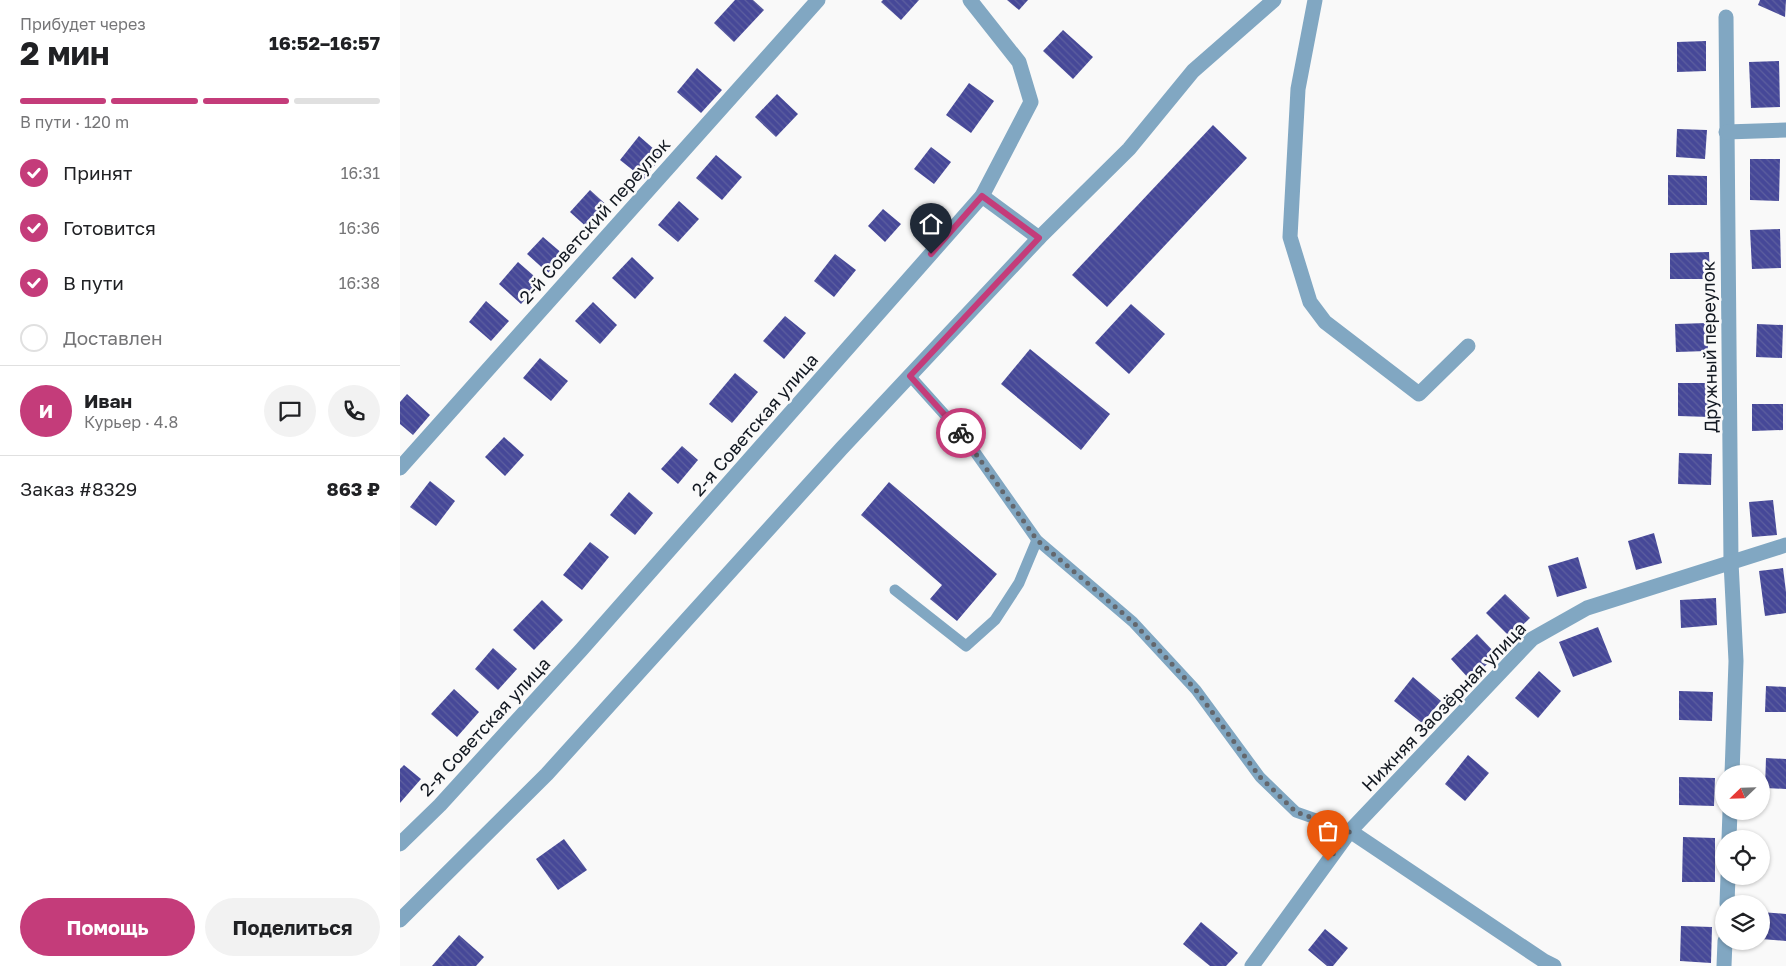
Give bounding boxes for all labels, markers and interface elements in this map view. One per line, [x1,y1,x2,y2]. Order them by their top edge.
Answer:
text: Прибудет через [20,14,146,34]
text: 16:52–16:57 [269,31,380,54]
text: 2 мин [20,34,110,72]
text: В пути · 120 m [20,112,129,132]
street label: 2-й Советский переулок [514,133,674,308]
icon: check [20,159,48,187]
text: Принят [63,161,132,184]
text: 16:31 [341,163,380,183]
pin [910,203,952,254]
icon: home [917,210,945,238]
icon: check [20,214,48,242]
text: Готовится [63,216,156,239]
text: 16:36 [339,218,380,238]
street label: Дружный переулок [1697,261,1721,433]
icon: check [20,269,48,297]
text: В пути [63,271,124,294]
text: 16:38 [339,273,380,293]
text: Доставлен [63,326,163,349]
street label: 2-я Советская улица [686,349,822,500]
button: chat [264,385,316,437]
button: phone [328,385,380,437]
text: Иван [84,389,132,412]
text: И [39,399,53,422]
courier [936,408,986,458]
text: Курьер · 4.8 [84,412,178,432]
icon: bike [947,419,975,447]
text: Заказ #8329 [20,477,137,500]
text: 863 ₽ [327,477,380,500]
street label: Нижняя Заозёрная улица [1356,617,1530,796]
street label: 2-я Советская улица [414,652,554,800]
north arrow [1715,765,1770,820]
map controls [1715,765,1770,950]
pin [1307,810,1349,861]
icon: bag [1314,817,1342,845]
button: locate [1715,830,1770,885]
button: layers [1715,895,1770,950]
button: Помощь [20,898,195,956]
button: Поделиться [205,898,380,956]

